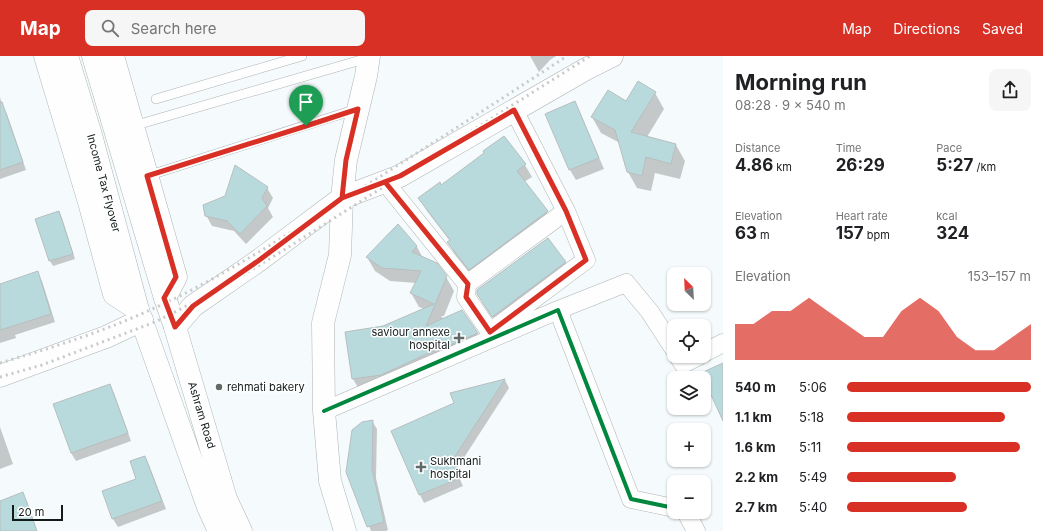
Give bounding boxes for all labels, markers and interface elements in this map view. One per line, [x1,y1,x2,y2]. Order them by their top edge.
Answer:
search box [85,10,365,46]
text: Map [20,17,61,40]
icon: search [99,17,121,39]
text: Search here [131,19,216,38]
text: Map [842,20,871,37]
text: Directions [893,20,960,37]
text: Saved [982,20,1023,37]
text: Morning run [735,69,867,95]
button: share [989,69,1031,111]
pin [289,85,323,126]
icon: arrive [295,91,317,113]
text: 08:28 · 9 × 540 m [735,97,846,113]
street label: Income Tax Flyover [84,132,124,234]
text: Distance [735,141,780,155]
text: Time [836,141,861,155]
text: Pace [936,141,962,155]
text: 4.86 [735,155,773,175]
text: 26:29 [836,155,885,175]
text: 5:27 [936,155,973,175]
text: km [773,160,792,174]
text: /km [973,160,996,174]
text: Elevation [735,209,782,223]
text: Heart rate [836,209,888,223]
text: kcal [936,209,957,223]
text: 63 [735,223,757,243]
text: 157 [836,223,864,243]
text: 324 [936,223,969,243]
text: m [757,228,770,242]
text: bpm [864,228,890,242]
north arrow [667,267,711,311]
map controls [667,267,711,519]
text: Elevation [735,268,791,284]
text: 153–157 m [968,268,1031,284]
button: locate [667,319,711,363]
place label: saviour annexe hospital [371,325,450,352]
marker: saviour annexe hospital [453,332,465,344]
button: layers [667,371,711,415]
text: 540 m [735,379,776,395]
text: 5:06 [799,379,827,395]
street label: Ashram Road [185,380,219,450]
place label: rehmati bakery [227,380,305,394]
marker: rehmati bakery [214,382,224,392]
text: 1.1 km [735,409,772,425]
text: 5:18 [799,409,824,425]
button: + [667,423,711,467]
text: 1.6 km [735,439,776,455]
text: 5:11 [799,439,821,455]
place label: Sukhmani hospital [430,454,481,481]
marker: Sukhmani hospital [415,461,427,473]
text: 2.2 km [735,469,778,485]
text: 5:49 [799,469,827,485]
button: − [667,475,711,519]
text: 2.7 km [735,499,777,515]
text: 5:40 [799,499,827,515]
scale bar [12,503,63,522]
text: 20 m [18,505,44,519]

